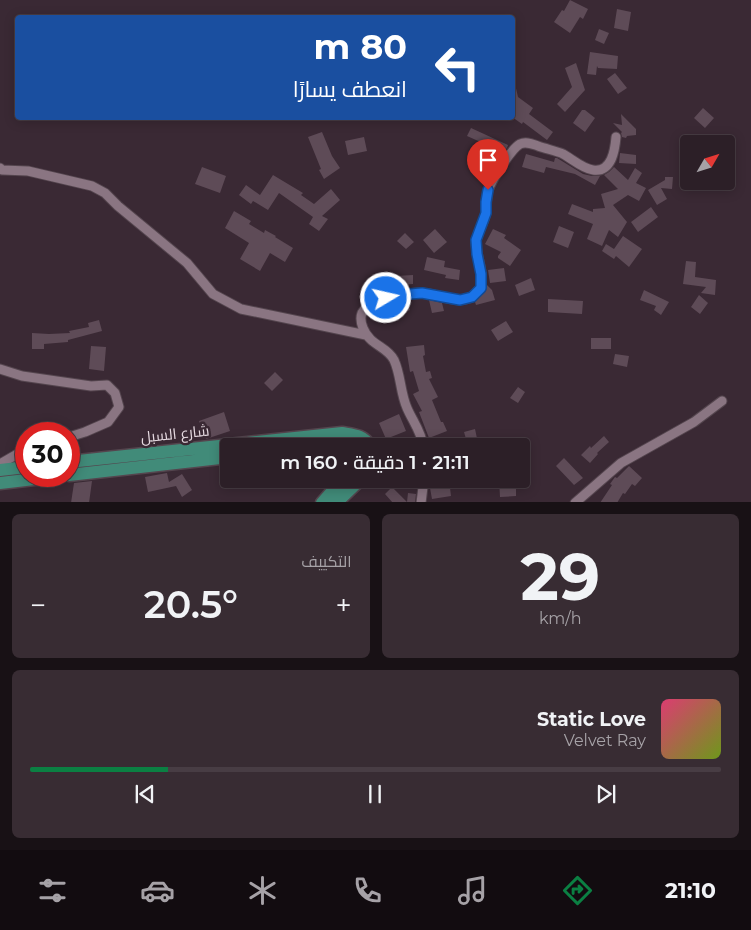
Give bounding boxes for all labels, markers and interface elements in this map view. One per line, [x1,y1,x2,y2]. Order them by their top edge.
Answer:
text: 80 m [314,25,407,68]
icon: left [425,35,490,100]
text: انعطف يسارًا [293,76,407,103]
north arrow [680,135,735,190]
map controls [680,135,735,190]
pin [467,139,509,190]
icon: arrive [474,146,502,174]
position arrow [359,271,411,323]
street label: شارع السبل [140,420,210,449]
speed limit sign: 30 [15,422,80,487]
text: 21:11 · 1 دقيقة · 160 m [280,451,470,474]
text: 29 [520,537,600,616]
text: التكييف [301,552,352,571]
text: 20.5° [144,581,238,628]
text: − [30,588,46,622]
text: + [335,588,352,622]
text: km/h [539,609,582,628]
text: Static Love [537,708,646,731]
text: Velvet Ray [564,731,646,750]
icon: previous [131,780,159,808]
icon: pause [361,780,389,808]
icon: next [592,780,620,808]
icon: filters [35,873,70,908]
icon: car [140,873,175,908]
icon: climate [245,873,280,908]
icon: phone [350,873,385,908]
icon: music [455,873,490,908]
icon: directions [560,873,595,908]
text: 21:10 [665,877,716,904]

